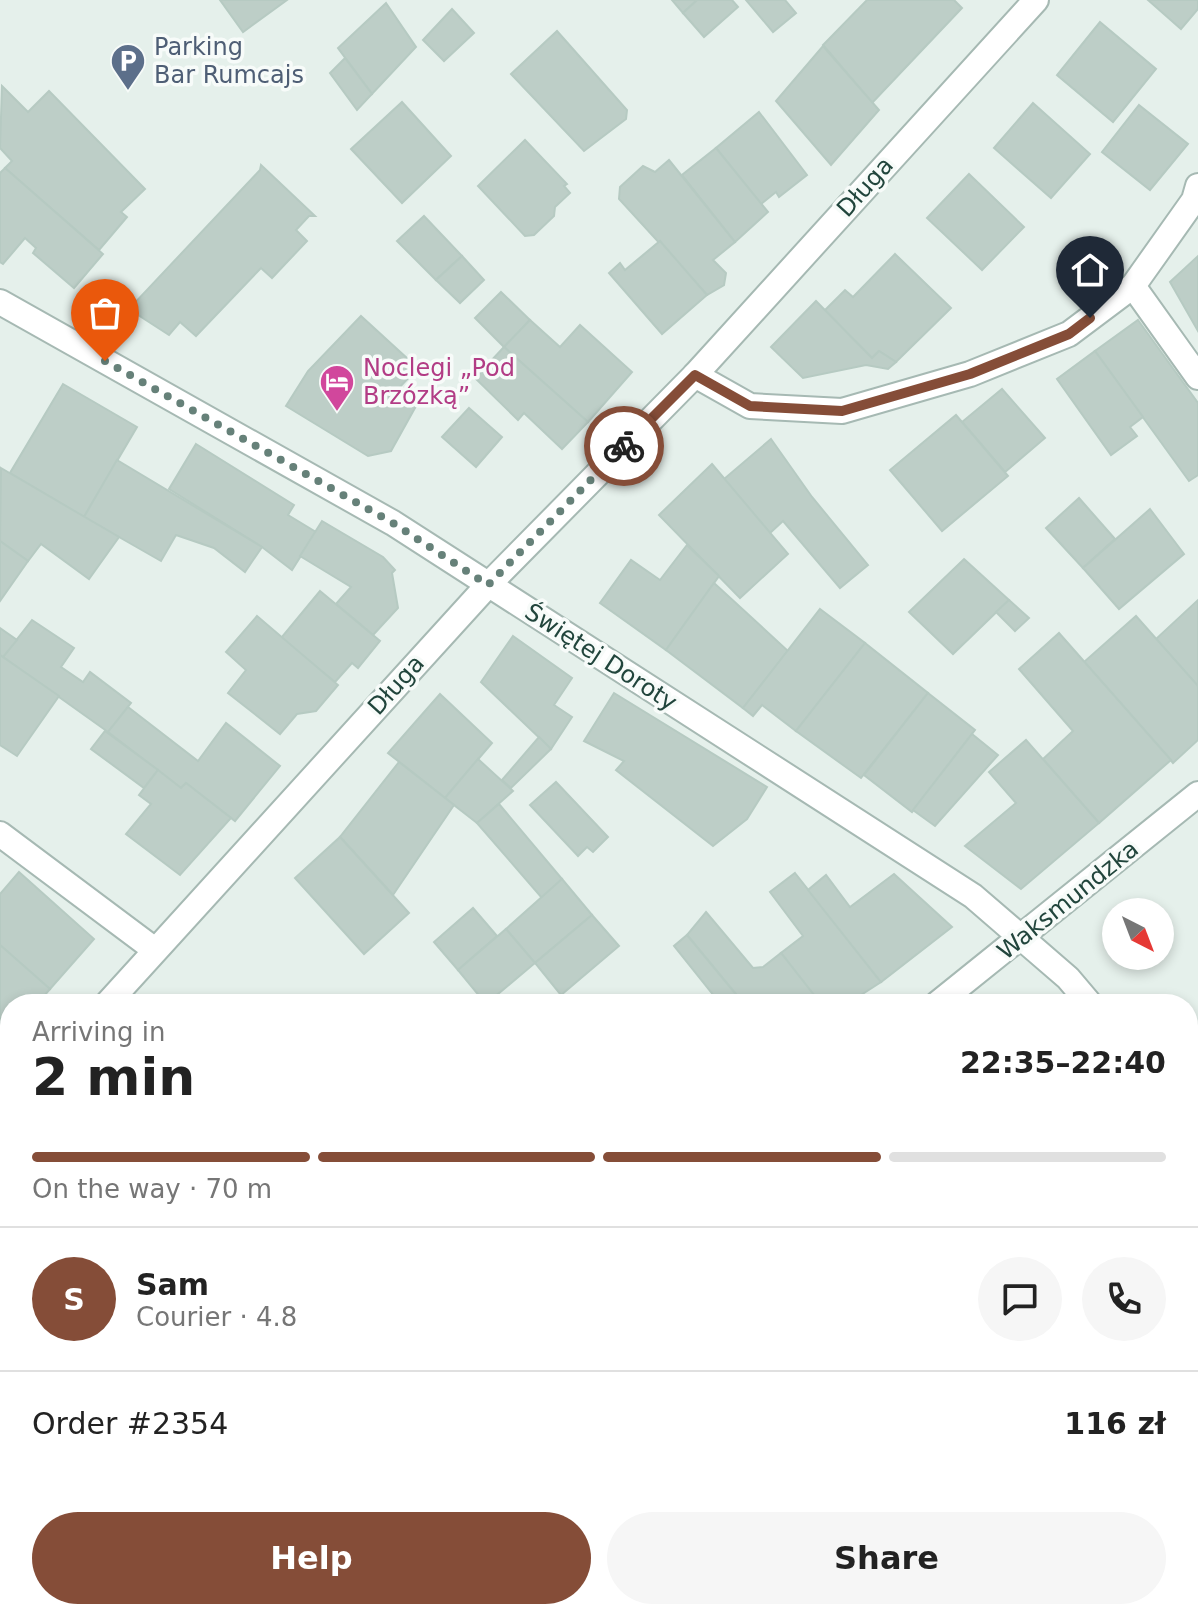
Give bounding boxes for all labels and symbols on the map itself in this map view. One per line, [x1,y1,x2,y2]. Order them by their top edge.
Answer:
place label: Parking Bar Rumcajs [154,33,304,89]
parking icon: Parking Bar Rumcajs [109,42,147,92]
street label: Długa [831,151,899,223]
pin [1056,236,1124,318]
pin [71,279,139,361]
place label: Noclegi „Pod Brzózką” [363,354,515,410]
hotel icon: Noclegi „Pod Brzózką” [318,363,356,413]
courier [584,406,664,486]
street label: Świętej Doroty [520,596,683,717]
street label: Długa [362,649,430,721]
street label: Waksmundzka [992,835,1144,965]
north arrow [1102,898,1174,970]

